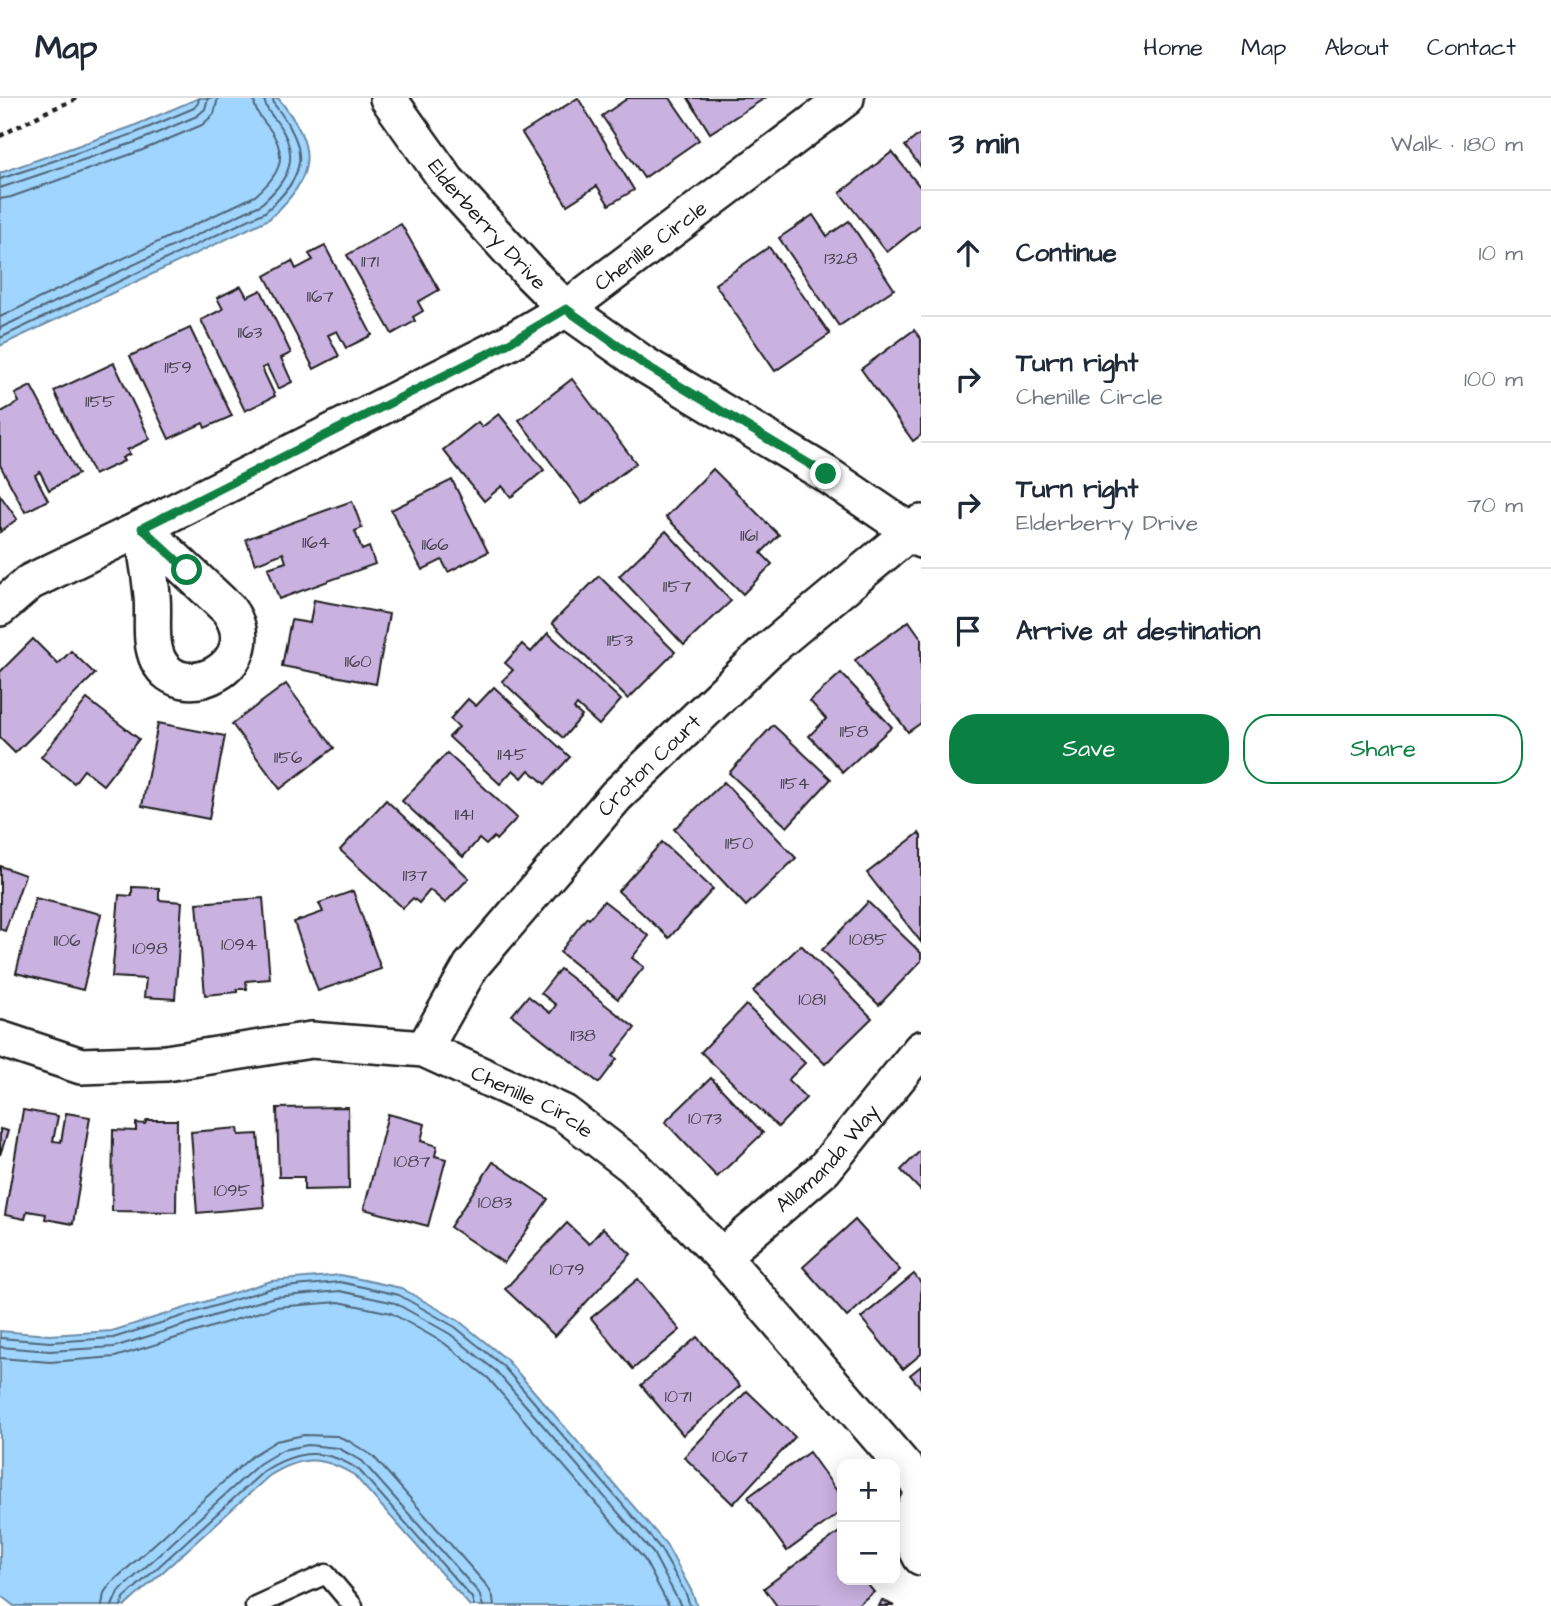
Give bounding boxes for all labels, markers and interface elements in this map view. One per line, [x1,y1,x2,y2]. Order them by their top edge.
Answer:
text: Map [35,25,97,71]
text: Home [1143,31,1203,65]
text: Map [1241,31,1286,65]
text: About [1324,31,1389,65]
text: Contact [1427,31,1516,65]
text: 3 min [949,123,1019,165]
text: Walk · 180 m [1391,128,1523,160]
street label: Elderberry Drive [421,153,553,296]
street label: Chenille Circle [588,193,713,297]
icon: ahead [949,234,987,272]
text: Continue [1016,235,1117,271]
text: 10 m [1478,237,1523,269]
house number: 1328 [824,246,858,271]
house number: 1171 [361,249,379,274]
house number: 1167 [307,284,333,309]
house number: 1163 [237,320,263,345]
text: Turn right [1016,345,1138,381]
house number: 1159 [164,355,192,380]
icon: right [949,360,987,398]
text: 100 m [1464,363,1523,395]
text: Chenille Circle [1016,381,1163,413]
house number: 1155 [85,389,115,414]
route end [810,458,841,489]
text: Turn right [1016,471,1138,507]
icon: right [949,486,987,524]
text: 70 m [1467,489,1523,521]
text: Elderberry Drive [1016,507,1198,539]
house number: 1161 [740,523,758,548]
house number: 1164 [302,530,330,555]
house number: 1166 [421,532,449,557]
route start [171,554,202,585]
house number: 1157 [663,574,691,599]
icon: arrive [949,612,987,650]
text: Arrive at destination [1016,613,1261,649]
house number: 1153 [607,628,633,653]
house number: 1160 [344,649,372,674]
street label: Croton Court [590,707,708,822]
button: Save [949,714,1229,784]
button: Share [1243,714,1523,784]
house number: 1158 [839,719,869,744]
house number: 1145 [497,742,527,767]
house number: 1156 [274,745,302,770]
house number: 1154 [780,771,810,796]
house number: 1141 [454,802,474,827]
house number: 1150 [725,831,753,856]
house number: 1137 [403,863,427,888]
house number: 1085 [849,927,887,952]
house number: 1106 [53,928,81,953]
house number: 1094 [221,932,257,957]
house number: 1098 [132,936,168,961]
house number: 1081 [798,987,826,1012]
house number: 1138 [570,1023,596,1048]
street label: Chenille Circle [466,1058,600,1145]
street label: Allamanda Way [769,1097,887,1219]
house number: 1073 [688,1106,722,1131]
house number: 1087 [394,1149,430,1174]
house number: 1095 [214,1178,251,1203]
house number: 1083 [478,1190,512,1215]
house number: 1079 [550,1257,584,1282]
house number: 1071 [664,1384,692,1409]
house number: 1067 [712,1444,748,1469]
map controls [837,1459,900,1585]
button: + [837,1459,900,1522]
button: − [837,1522,900,1585]

